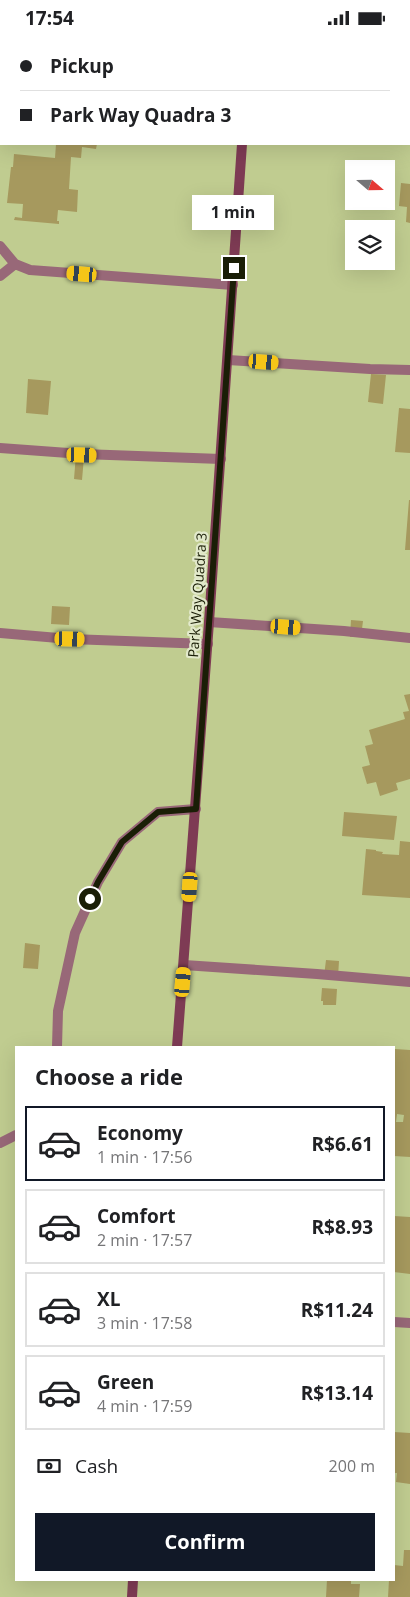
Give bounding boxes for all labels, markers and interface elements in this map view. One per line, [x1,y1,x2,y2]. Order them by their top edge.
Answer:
text: 17:54 [25,5,74,31]
text: Pickup [50,53,114,79]
text: Park Way Quadra 3 [50,102,231,128]
north arrow [345,160,395,210]
map controls [345,160,395,270]
callout: 1 min [193,195,275,231]
text: 1 min [211,201,255,223]
button: layers [345,220,395,270]
route end [223,257,245,279]
car [66,265,97,283]
car [248,353,279,371]
car [66,447,97,463]
street label: Park Way Quadra 3 [183,532,211,658]
car [270,618,301,636]
car [54,631,85,647]
car [181,872,198,902]
route start [79,888,101,910]
car [174,966,191,998]
text: Choose a ride [35,1061,183,1091]
text: Economy [97,1120,183,1146]
icon: car [37,1121,82,1166]
text: R$6.61 [312,1131,373,1157]
text: 1 min · 17:56 [97,1146,192,1168]
text: Comfort [97,1203,176,1229]
icon: car [37,1204,82,1249]
text: R$8.93 [312,1214,373,1240]
text: 2 min · 17:57 [97,1229,192,1251]
text: XL [97,1286,120,1312]
icon: car [37,1287,82,1332]
text: R$11.24 [301,1297,373,1323]
text: 3 min · 17:58 [97,1312,192,1334]
text: Green [97,1369,154,1395]
icon: car [37,1370,82,1415]
text: R$13.14 [301,1380,373,1406]
text: 4 min · 17:59 [97,1395,192,1417]
icon: cash [35,1452,63,1480]
text: Cash [75,1453,118,1479]
text: 200 m [329,1455,375,1477]
button: Confirm [35,1513,375,1571]

